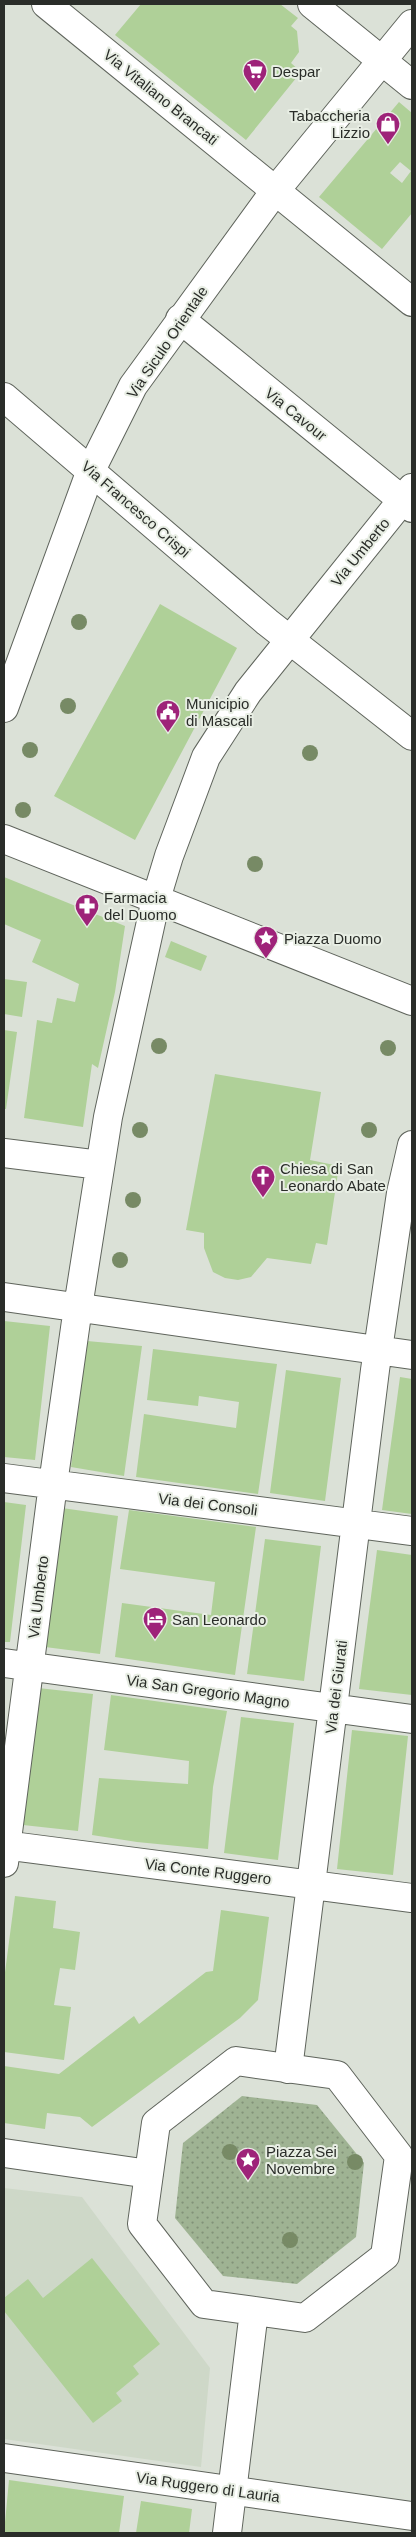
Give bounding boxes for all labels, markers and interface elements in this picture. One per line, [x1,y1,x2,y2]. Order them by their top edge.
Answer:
street label: Via Vitaliano Brancati [100,46,222,148]
supermarket icon: Despar [242,58,268,92]
place label: Despar [272,63,320,80]
place label: Tabaccheria Lizzio [289,107,371,141]
shop icon: Tabaccheria Lizzio [375,111,401,145]
street label: Via Siculo Orientale [123,283,211,401]
street label: Via Cavour [262,384,330,444]
street label: Via Francesco Crispi [78,457,194,561]
street label: Via Umberto [327,514,393,590]
place label: Municipio di Mascali [186,695,253,729]
public building icon: Municipio di Mascali [155,699,181,733]
place label: Farmacia del Duomo [104,889,177,923]
pharmacy icon: Farmacia del Duomo [74,893,100,927]
place icon: Piazza Duomo [253,925,279,959]
place label: Piazza Duomo [284,930,382,947]
place label: Chiesa di San Leonardo Abate [280,1160,386,1194]
church icon: Chiesa di San Leonardo Abate [250,1164,276,1198]
street label: Via dei Consoli [157,1489,259,1519]
street label: Via Umberto [25,1555,51,1639]
hotel icon: San Leonardo [142,1606,168,1640]
place label: San Leonardo [172,1611,266,1628]
street label: Via dei Giurati [322,1639,350,1735]
street label: Via San Gregorio Magno [125,1671,291,1711]
street label: Via Conte Ruggero [144,1855,272,1887]
place label: Piazza Sei Novembre [266,2143,337,2177]
place icon: Piazza Sei Novembre [235,2147,261,2181]
street label: Via Ruggero di Lauria [135,2469,282,2506]

